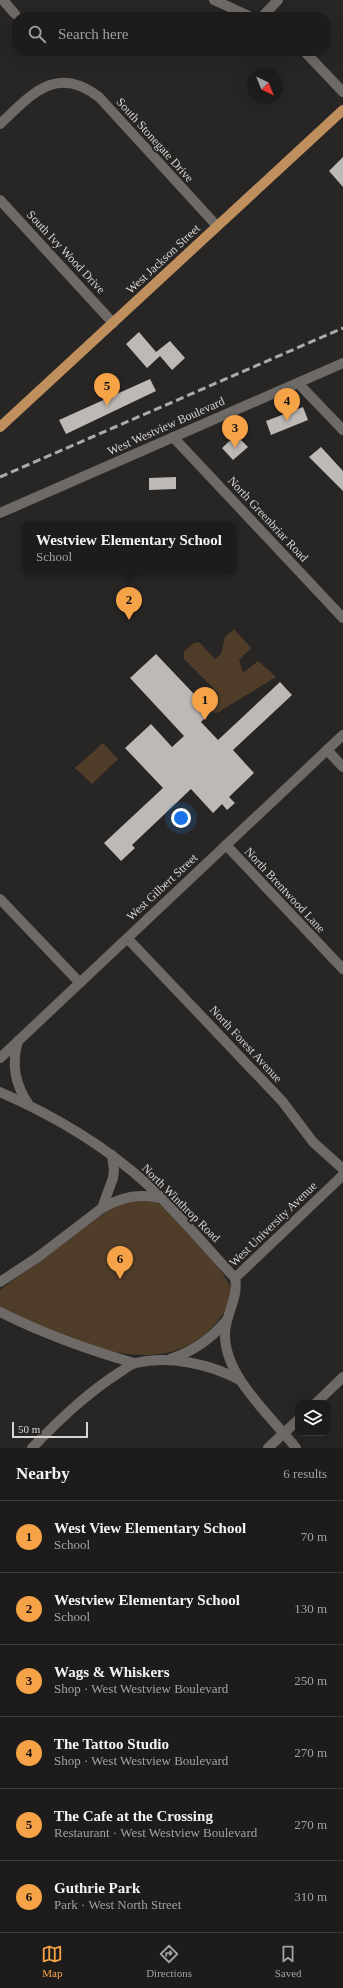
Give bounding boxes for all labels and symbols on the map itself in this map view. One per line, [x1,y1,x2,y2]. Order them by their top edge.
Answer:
north arrow [247,68,283,104]
street label: South Stonegate Drive [113,95,197,185]
street label: South Ivy Wood Drive [24,208,108,296]
street label: West Jackson Street [123,221,203,297]
pin: 5 [94,373,120,406]
pin: 4 [274,388,300,421]
street label: West Westview Boulevard [105,394,227,458]
pin: 3 [222,415,248,448]
street label: North Greenbriar Road [225,474,311,564]
pin: 2 [116,587,142,620]
pin: 1 [192,687,218,720]
your location [171,808,191,828]
street label: North Brentwood Lane [242,845,328,935]
street label: West Gilbert Street [124,850,201,923]
street label: North Forest Avenue [207,1003,285,1085]
street label: North Winthrop Road [139,1161,223,1245]
street label: West University Avenue [226,1179,320,1269]
pin: 6 [107,1246,133,1279]
scale bar [12,1420,88,1439]

